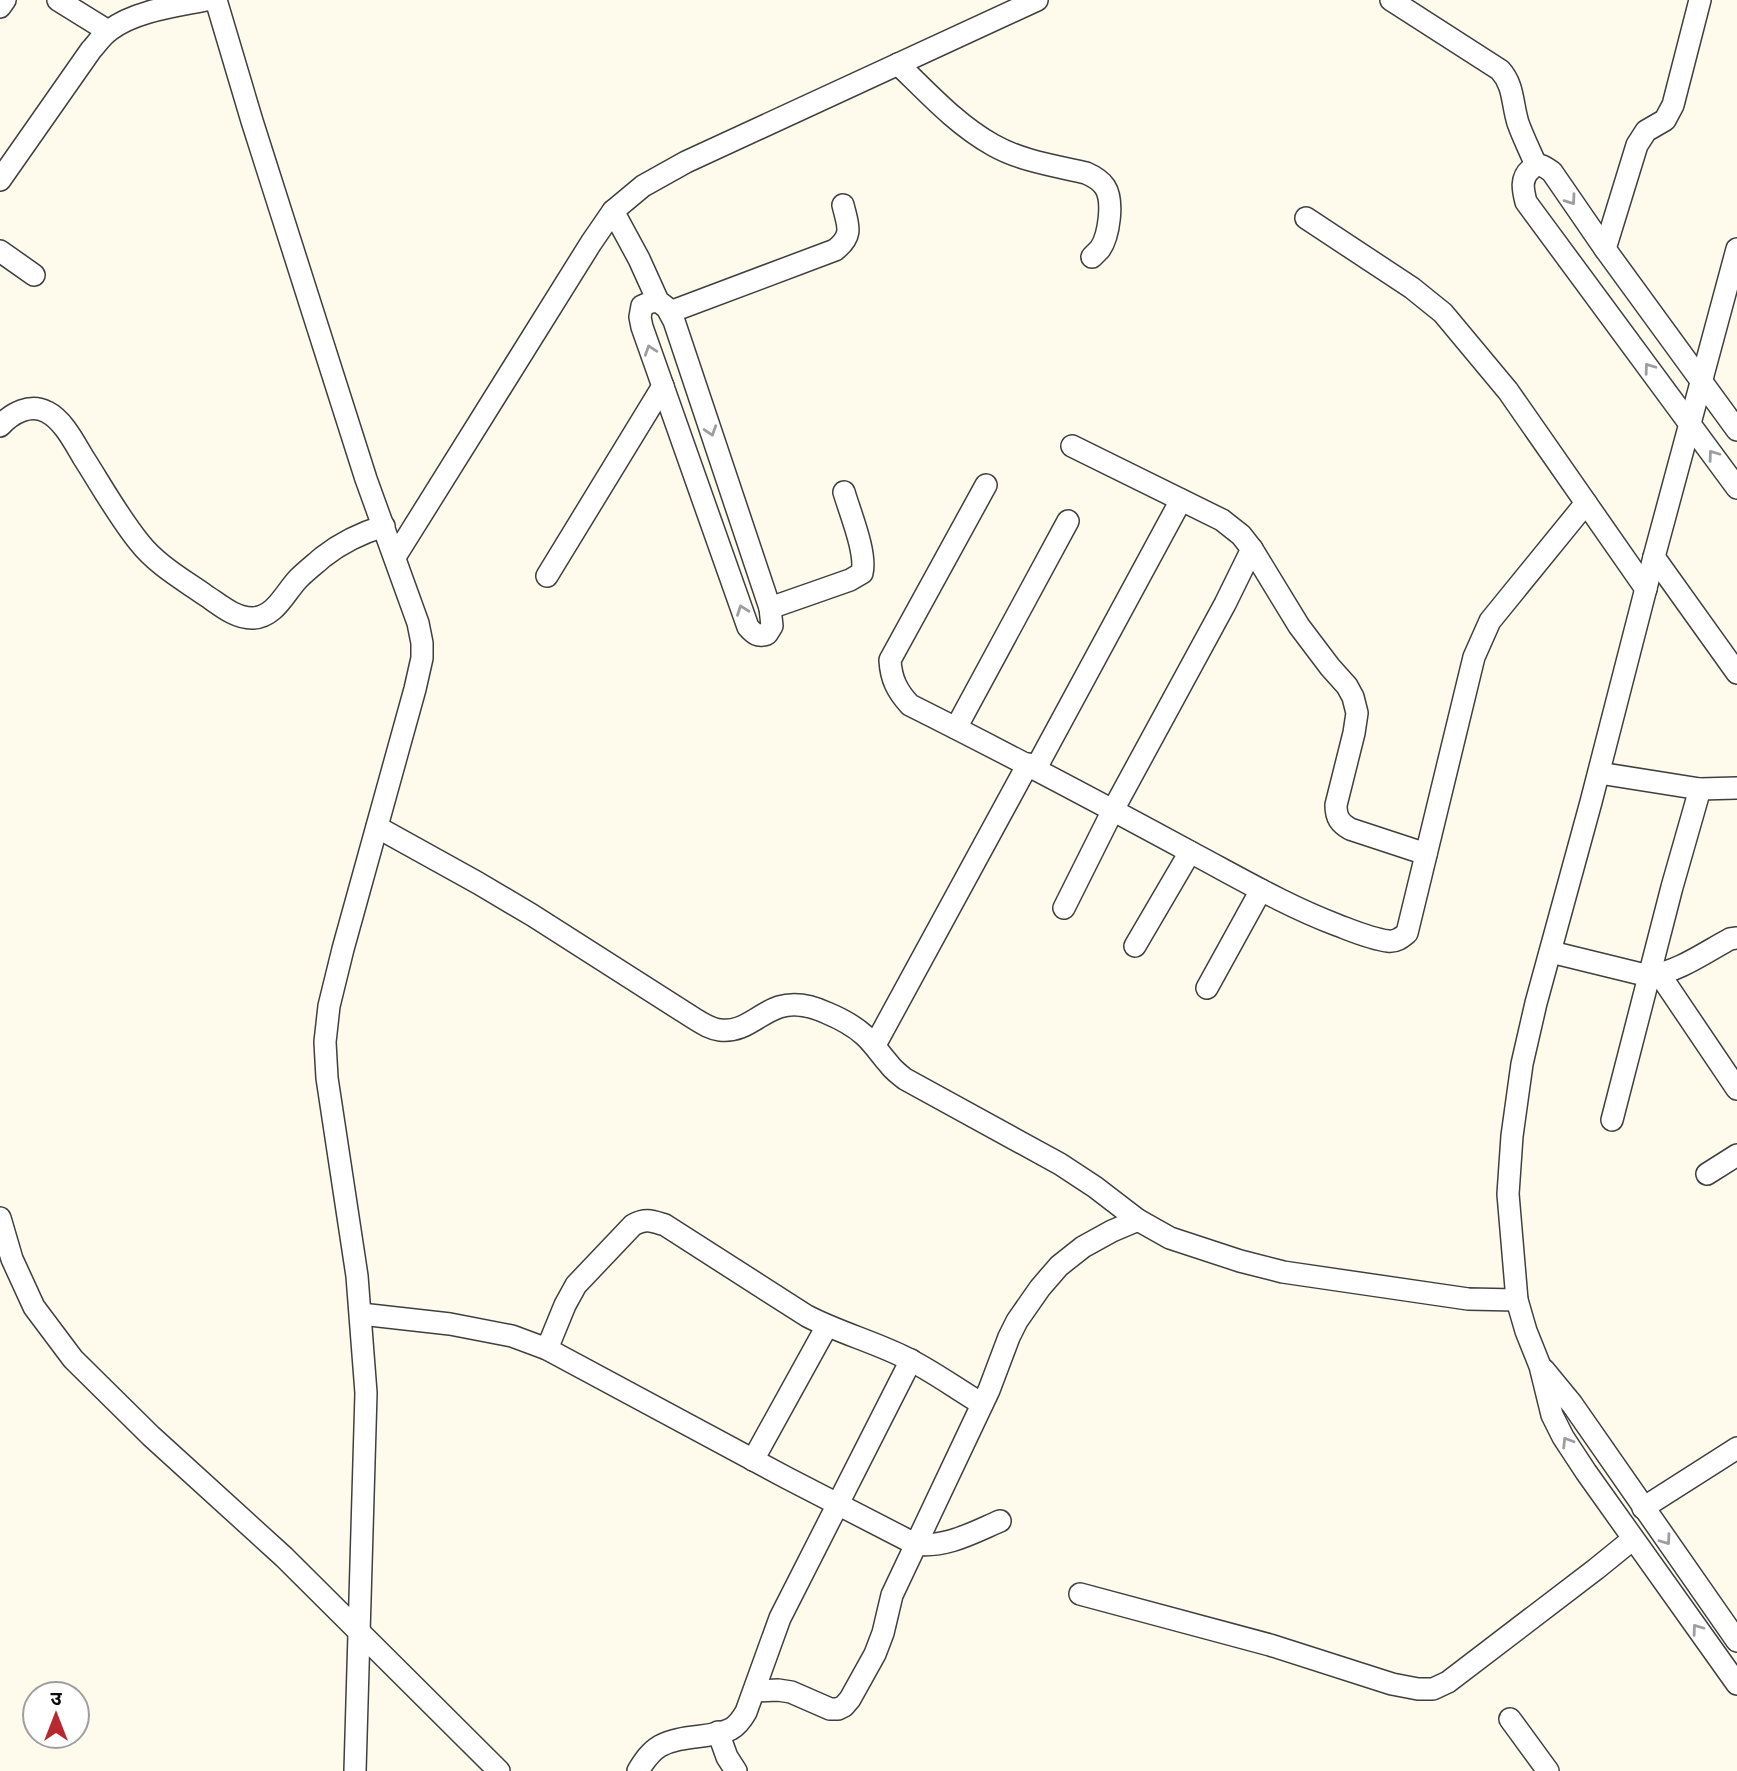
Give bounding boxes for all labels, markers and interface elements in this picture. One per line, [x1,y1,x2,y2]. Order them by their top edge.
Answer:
one-way arrow [1563,192,1575,205]
one-way arrow [644,344,658,356]
one-way arrow [1645,363,1658,376]
one-way arrow [702,424,717,436]
one-way arrow [1709,450,1722,463]
one-way arrow [736,605,750,617]
one-way arrow [1563,1437,1576,1450]
one-way arrow [1658,1532,1670,1545]
one-way arrow [1693,1624,1705,1637]
north arrow [21,1680,91,1750]
text: उ [50,1686,62,1710]

